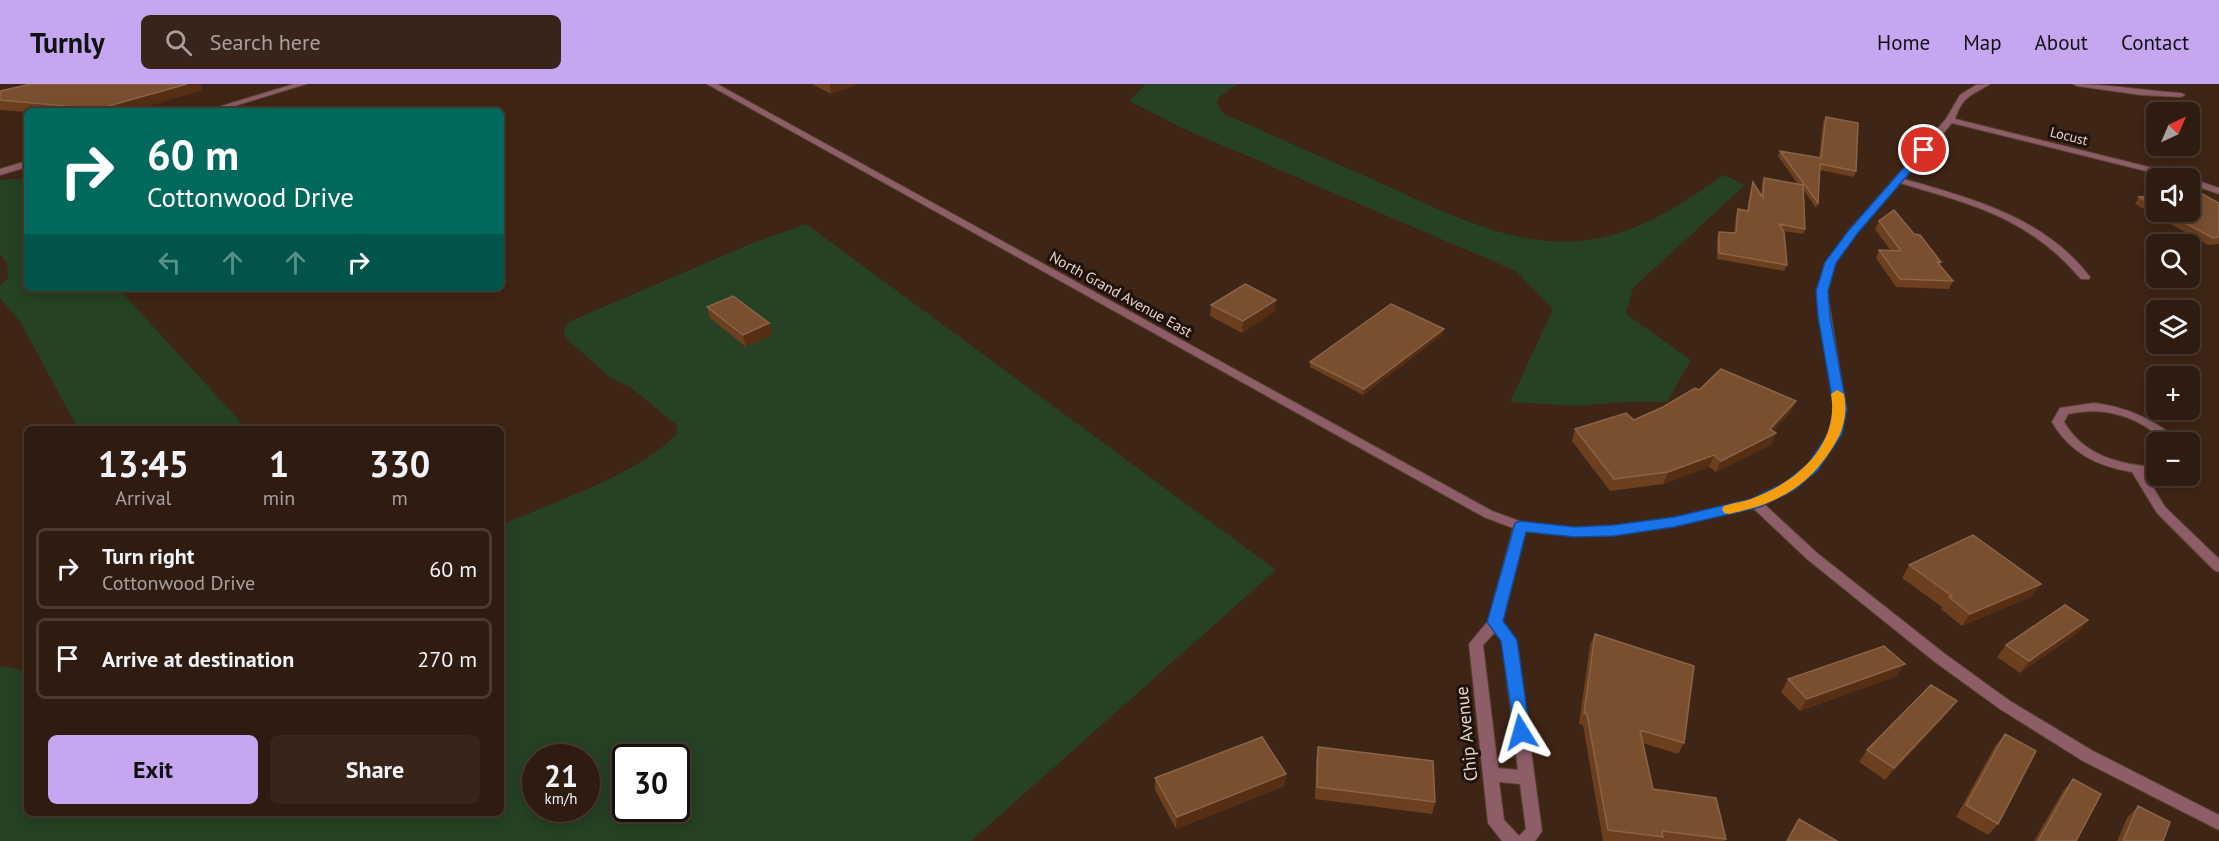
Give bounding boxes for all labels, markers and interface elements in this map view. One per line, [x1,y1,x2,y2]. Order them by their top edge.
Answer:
search box [141,15,561,69]
text: Turnly [30,24,105,61]
icon: search [162,26,195,59]
text: Search here [210,28,321,56]
text: Home [1877,29,1930,56]
text: Map [1963,29,2002,56]
text: About [2035,29,2088,56]
text: Contact [2121,29,2189,56]
north arrow [2146,102,2200,156]
map controls [2146,102,2200,486]
street label: Locust [2048,123,2090,149]
pin [1898,124,1949,175]
text: 60 m [147,127,239,182]
icon: right [48,132,126,210]
icon: arrive [1907,133,1940,166]
button: sound [2146,168,2200,222]
text: Cottonwood Drive [147,180,354,214]
button: search [2146,234,2200,288]
icon: left [153,246,186,279]
icon: ahead [216,246,249,279]
icon: ahead [279,246,312,279]
icon: right [342,246,375,279]
street label: North Grand Avenue East [1046,247,1196,341]
button: layers [2146,300,2200,354]
button: + [2146,366,2200,420]
button: − [2146,432,2200,486]
text: 13:45 [98,440,189,487]
text: 1 [269,440,289,487]
text: 330 [369,440,430,487]
text: Arrival [115,485,171,511]
text: min [263,485,295,511]
text: m [392,485,408,511]
text: Turn right [102,542,194,570]
icon: right [51,552,84,585]
text: 60 m [429,555,477,583]
text: Cottonwood Drive [102,570,255,596]
icon: arrive [51,642,84,675]
text: Arrive at destination [102,645,294,673]
text: 270 m [417,645,477,673]
street label: Chip Avenue [1450,685,1482,783]
position arrow [1489,700,1553,764]
button: Exit [48,735,258,804]
button: Share [270,735,480,804]
speed limit sign: 30 [612,744,690,822]
text: 21 [544,756,578,795]
text: km/h [545,789,577,808]

